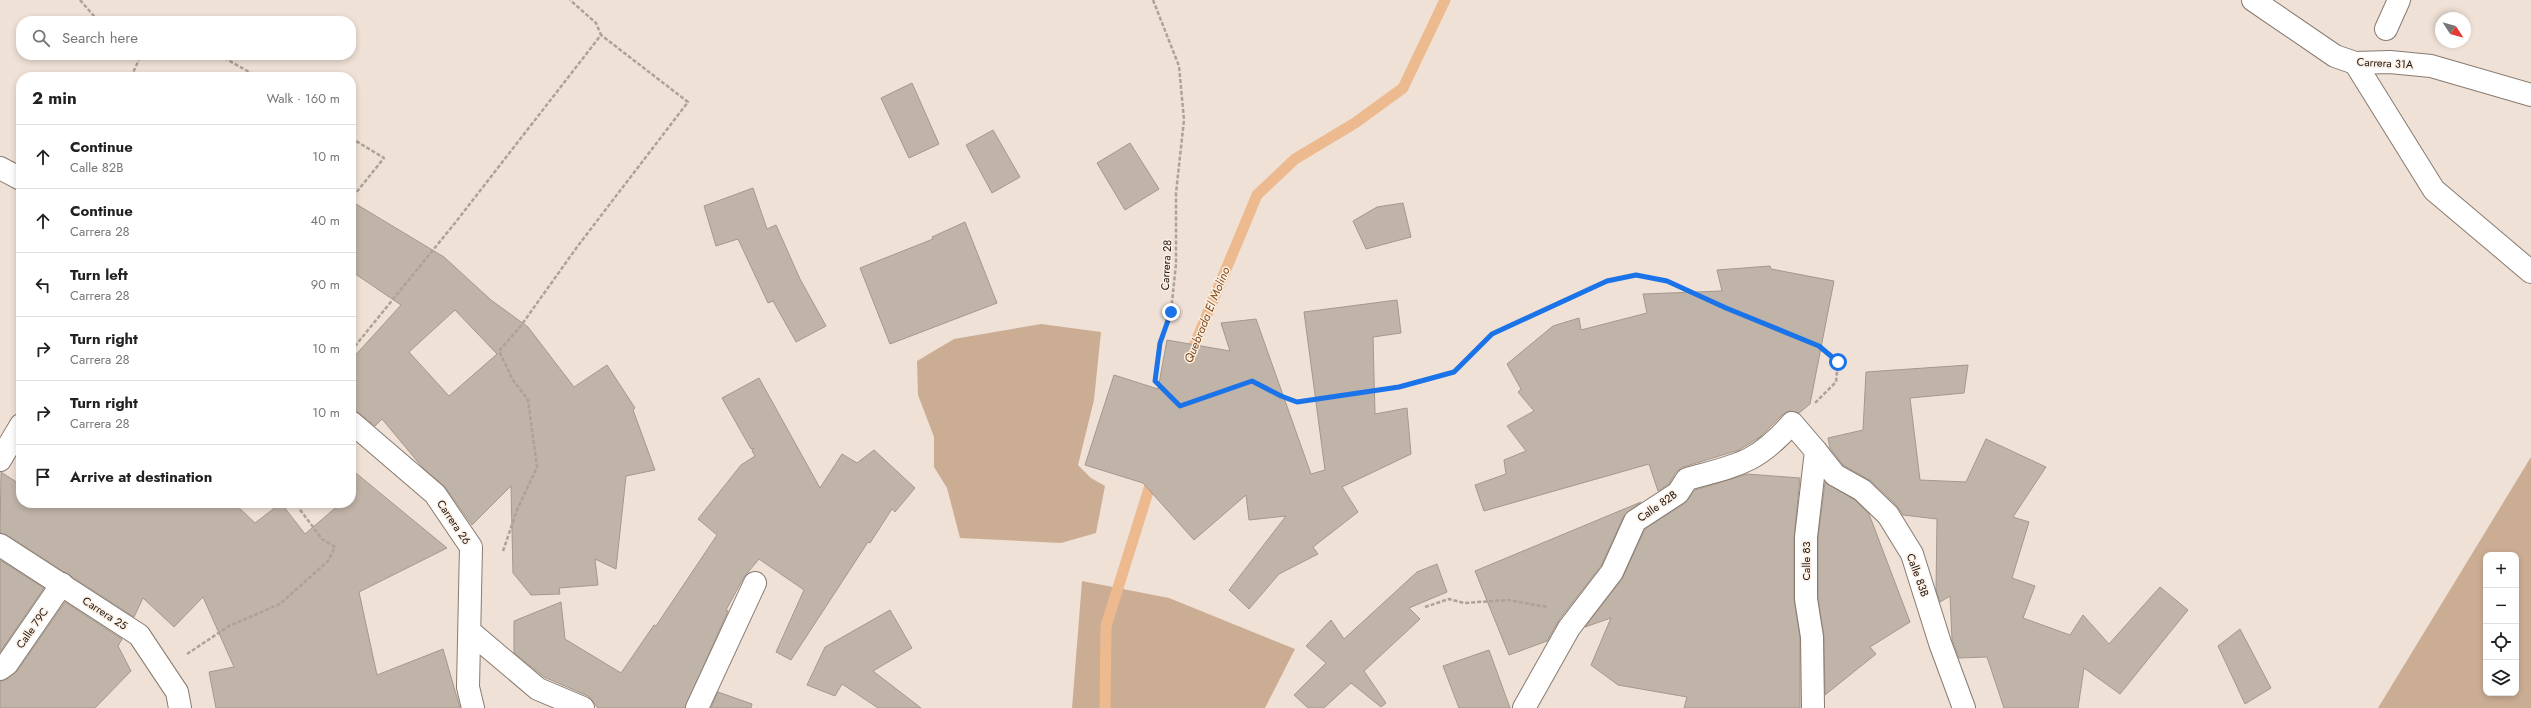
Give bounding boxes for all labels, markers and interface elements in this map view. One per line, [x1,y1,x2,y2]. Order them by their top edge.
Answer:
north arrow [2435,12,2471,48]
search box [16,16,356,60]
icon: search [30,27,52,49]
text: Search here [62,27,138,49]
street label: Carrera 31A [2356,54,2414,73]
text: 2 min [32,86,77,110]
text: Walk · 160 m [267,89,340,108]
text: Continue [70,136,133,158]
icon: ahead [32,146,54,168]
text: 10 m [312,147,340,166]
text: Calle 82B [70,158,123,177]
text: Continue [70,200,133,222]
icon: ahead [32,210,54,232]
text: 40 m [311,211,340,230]
text: Carrera 28 [70,222,130,241]
street label: Carrera 28 [1157,239,1175,291]
text: Turn left [70,264,128,286]
water label: Quebrada El Molino [1180,264,1235,366]
icon: left [32,274,54,296]
text: 90 m [311,275,340,294]
text: Carrera 28 [70,286,130,305]
route end [1162,303,1180,321]
text: Turn right [70,328,138,350]
icon: right [32,338,54,360]
text: 10 m [312,339,340,358]
text: Carrera 28 [70,350,130,369]
route start [1829,353,1847,371]
text: Turn right [70,392,138,414]
icon: right [32,402,54,424]
text: 10 m [312,403,340,422]
text: Carrera 28 [70,414,130,433]
icon: arrive [32,466,54,488]
text: Arrive at destination [70,466,212,488]
street label: Calle 82B [1634,486,1680,526]
street label: Carrera 26 [433,496,475,548]
street label: Calle 83 [1798,542,1814,580]
street label: Calle 83B [1903,551,1933,599]
map controls [2483,552,2519,696]
button: + [2483,552,2519,588]
button: − [2483,588,2519,624]
street label: Carrera 25 [79,592,131,634]
street label: Calle 79C [12,604,52,652]
button: locate [2483,624,2519,660]
button: layers [2483,660,2519,696]

